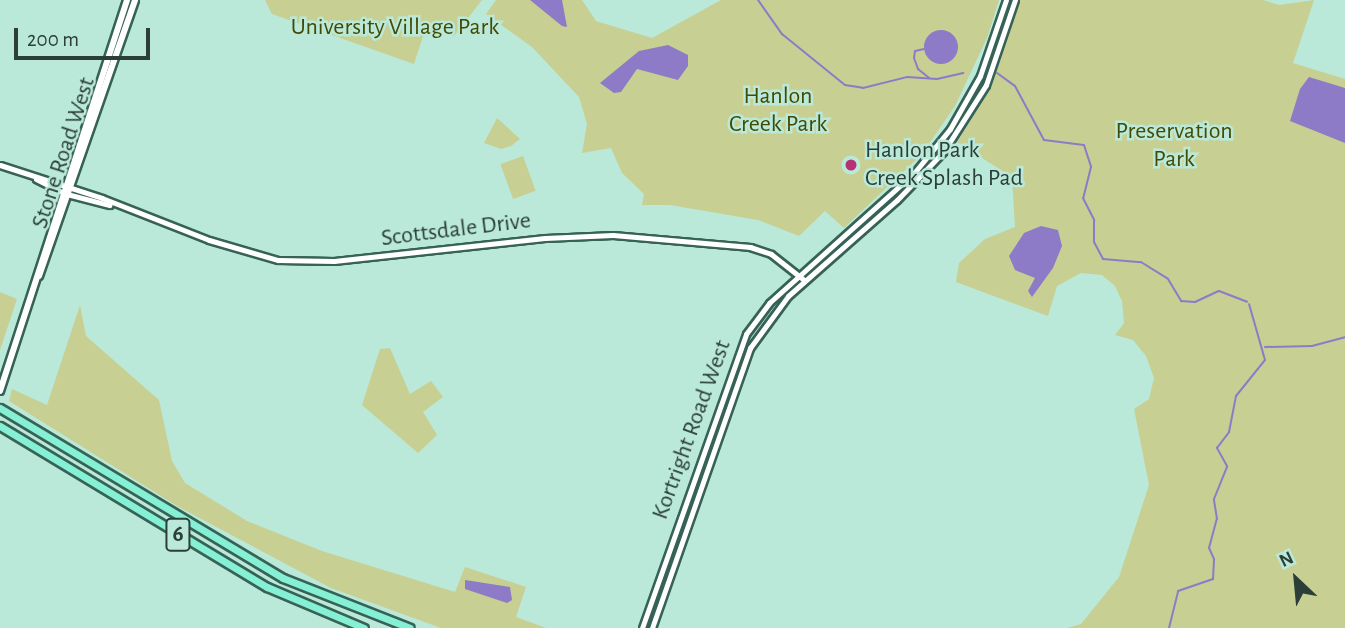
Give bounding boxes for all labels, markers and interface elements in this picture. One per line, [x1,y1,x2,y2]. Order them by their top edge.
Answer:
scale bar [18,14,154,58]
park label: University Village Park [291,14,499,42]
text: 200 m [27,29,79,50]
street label: Stone Road West [26,74,102,232]
park label: Hanlon Creek Park [729,83,827,139]
park label: Preservation Park [1115,118,1233,174]
place label: Hanlon Park Creek Splash Pad [865,137,1023,193]
marker: Hanlon Park Creek Splash Pad [843,157,859,173]
street label: Scottsdale Drive [380,207,532,253]
street label: Kortright Road West [646,336,738,524]
road number: 6 [164,516,192,554]
north arrow [1261,544,1331,614]
text: N [1276,548,1297,571]

